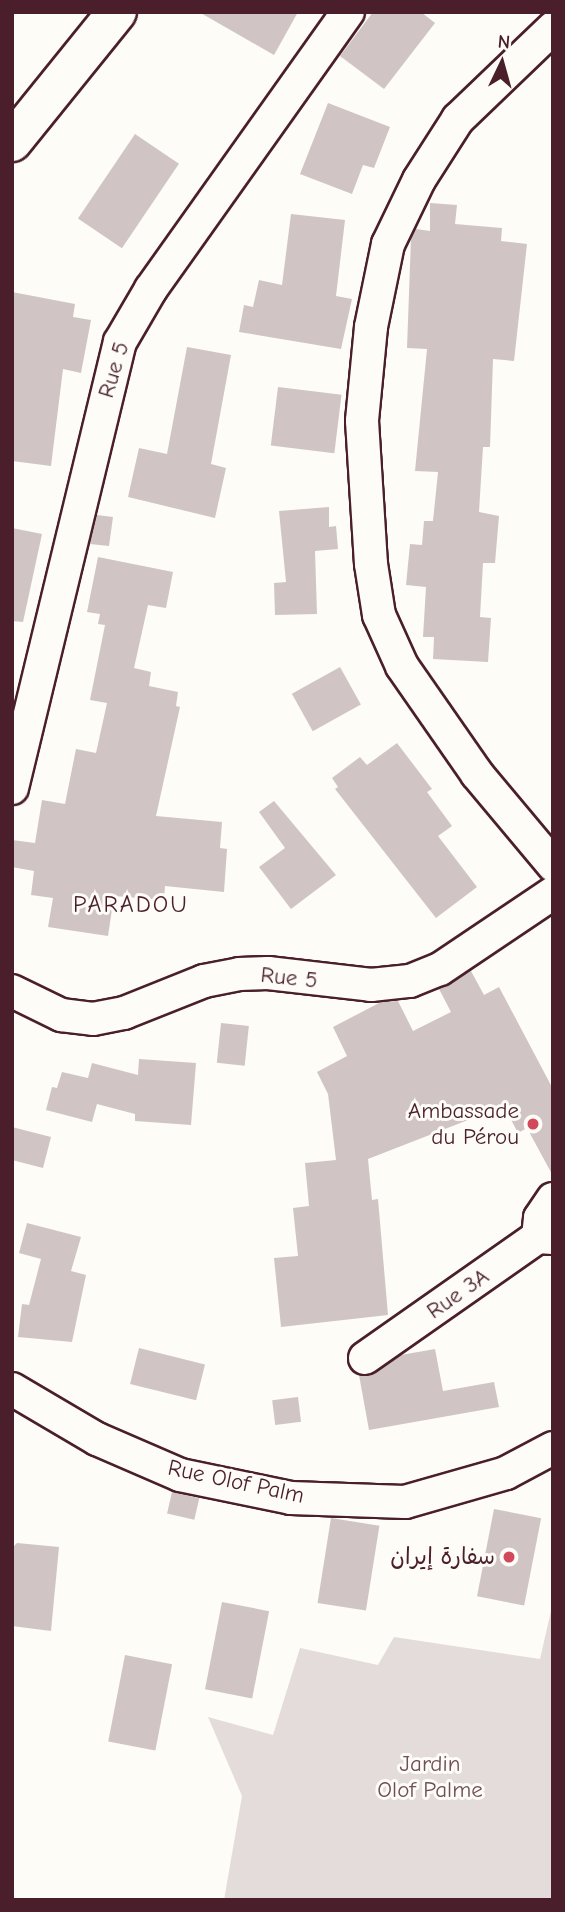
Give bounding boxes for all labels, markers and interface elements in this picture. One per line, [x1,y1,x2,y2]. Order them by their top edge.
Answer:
north arrow [467,28,537,98]
text: N [497,31,511,54]
street label: Rue 5 [92,339,136,401]
district label: PARADOU [74,891,188,919]
street label: Rue 5 [259,961,319,995]
place label: Ambassade du Pérou [408,1097,519,1151]
marker: Ambassade du Pérou [525,1116,541,1132]
street label: Rue 3A [422,1263,494,1325]
street label: Rue Olof Palm [165,1454,307,1510]
place label: سفارة إيران [390,1543,495,1571]
marker: سفارة إيران [501,1549,517,1565]
park label: Jardin Olof Palme [377,1750,483,1804]

